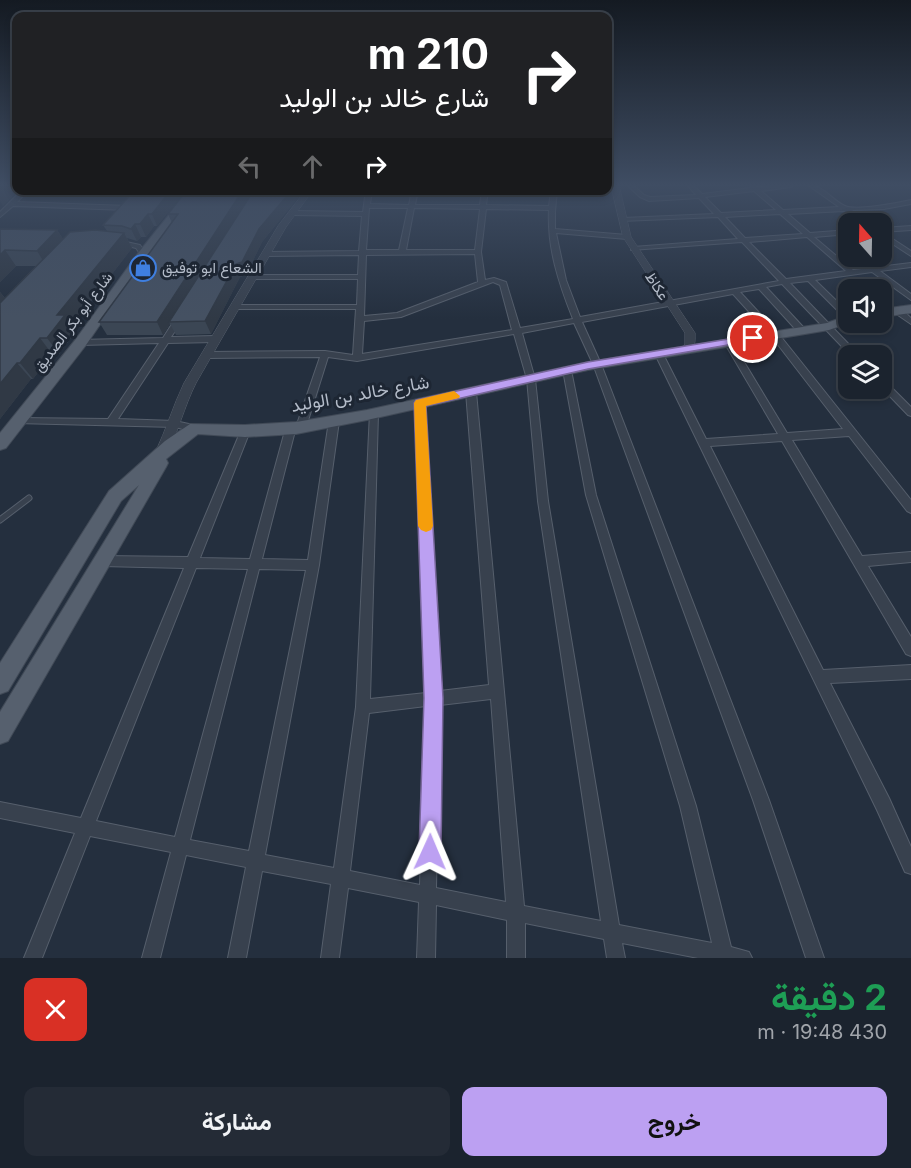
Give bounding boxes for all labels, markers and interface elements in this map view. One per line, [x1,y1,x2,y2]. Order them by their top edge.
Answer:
text: 210 m [368,28,489,79]
icon: right [510,36,588,114]
text: شارع خالد بن الوليد [279,81,489,114]
icon: left [233,150,266,183]
icon: ahead [296,150,329,183]
icon: right [359,150,392,183]
north arrow [838,213,892,267]
map controls [838,213,892,399]
shop icon: الشعاع ابو توفيق [128,253,158,283]
place label: الشعاع ابو توفيق [162,258,262,279]
street label: شارع أبو بكر الصديق [29,268,118,377]
street label: عكاظ [641,268,674,304]
button: sound [838,279,892,333]
pin [727,312,778,363]
icon: arrive [736,321,769,354]
button: layers [838,345,892,399]
street label: شارع خالد بن الوليد [289,371,431,418]
position arrow [398,820,462,884]
text: 2 دقيقة [771,975,887,1019]
button: close [24,978,87,1041]
text: 430 m · 19:48 [757,1020,887,1044]
button: مشاركة [24,1087,450,1156]
button: خروج [462,1087,887,1156]

